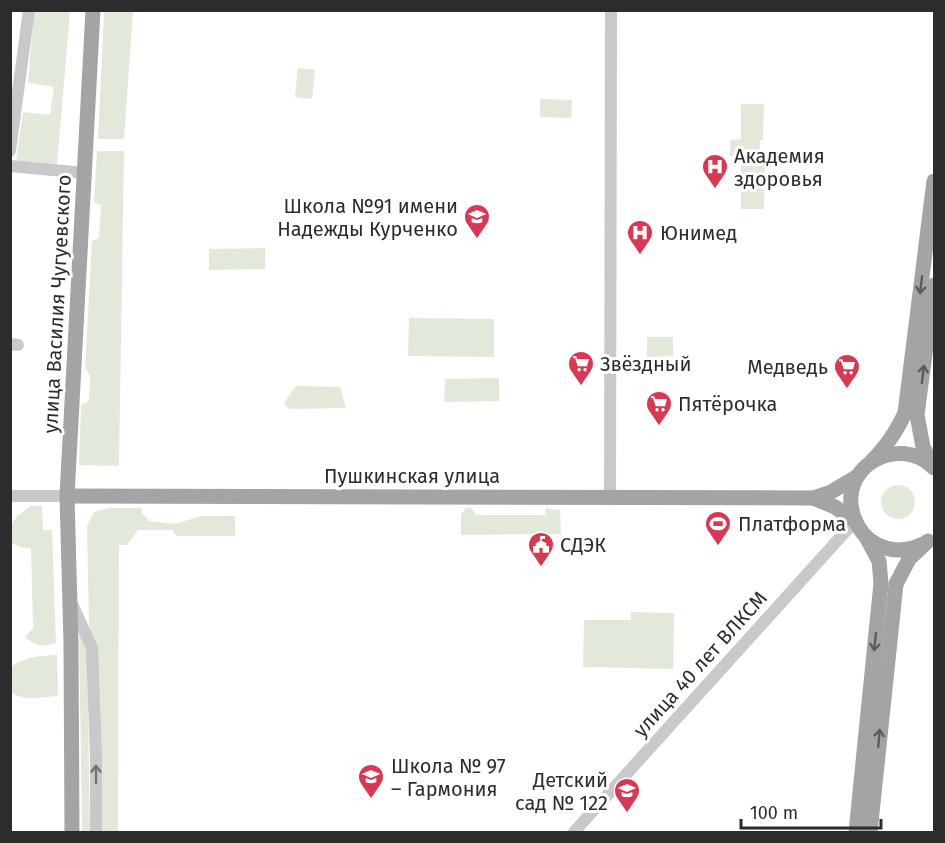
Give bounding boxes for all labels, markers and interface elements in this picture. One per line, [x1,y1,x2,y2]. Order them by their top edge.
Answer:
place label: Академия здоровья [734,144,825,191]
hospital icon: Академия здоровья [700,152,730,190]
street label: улица Василия Чугуевского [38,174,76,434]
place label: Школа №91 имени Надежды Курченко [277,194,458,241]
school or university icon: Школа №91 имени Надежды Курченко [462,202,492,240]
hospital icon: Юнимед [625,218,655,256]
place label: Юнимед [660,221,737,245]
one-way arrow [916,274,927,294]
supermarket icon: Звёздный [566,349,596,387]
place label: Звёздный [600,352,692,376]
supermarket icon: Медведь [832,352,862,390]
place label: Медведь [747,355,828,379]
one-way arrow [917,364,928,384]
supermarket icon: Пятёрочка [644,389,674,427]
place label: Пятёрочка [678,392,778,416]
street label: Пушкинская улица [324,464,500,488]
sports icon: Платформа [703,509,733,547]
place label: Платформа [738,512,846,536]
public building icon: СДЭК [526,530,556,568]
place label: СДЭК [560,533,606,557]
street label: улица 40 лет ВЛКСМ [628,586,772,742]
one-way arrow [869,631,880,651]
one-way arrow [874,729,885,748]
place label: Школа № 97 – Гармония [391,754,506,801]
school or university icon: Школа № 97 – Гармония [356,762,386,800]
one-way arrow [90,765,102,785]
place label: Детский сад № 122 [515,768,608,815]
school or university icon: Детский сад № 122 [612,776,642,814]
scale bar [741,792,880,830]
text: 100 m [750,802,798,824]

